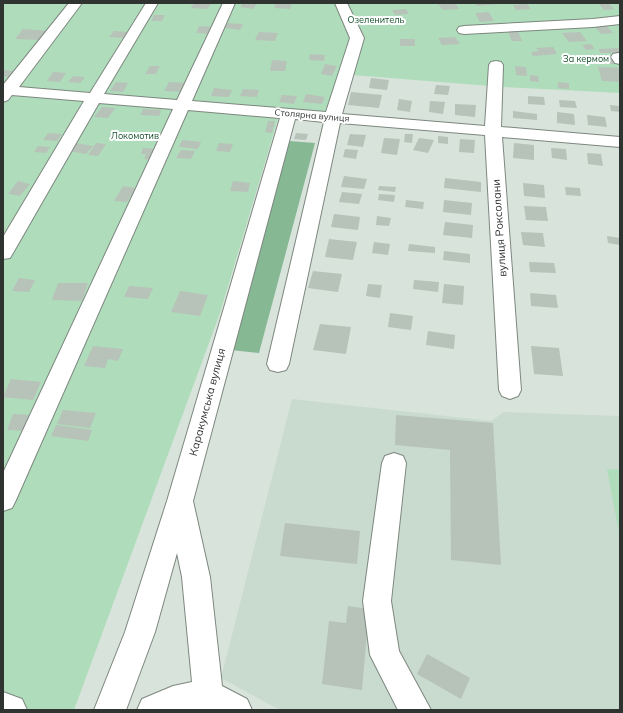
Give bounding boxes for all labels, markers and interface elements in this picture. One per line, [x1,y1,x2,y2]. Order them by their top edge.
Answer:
park label: Озеленитель [348,14,404,25]
park label: За кермом [563,53,609,64]
street label: Столярна вулиця [274,106,350,125]
park label: Локомотив [111,130,159,141]
street label: вулиця Роксолани [489,179,509,277]
street label: Каракумська вулиця [186,346,228,458]

